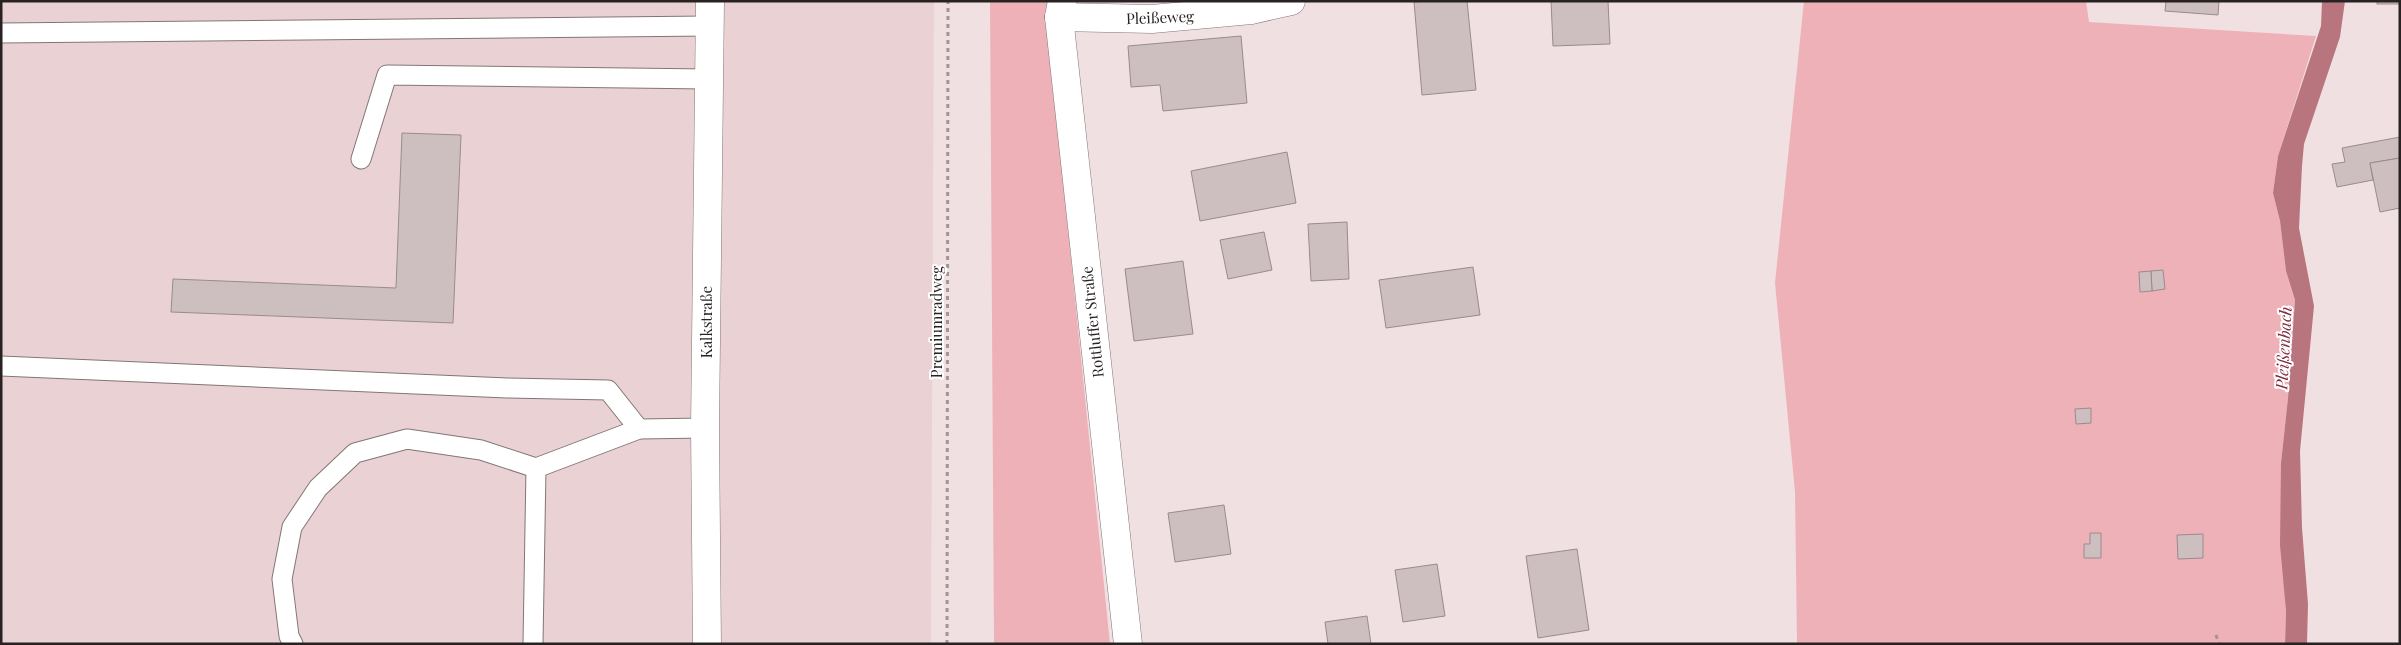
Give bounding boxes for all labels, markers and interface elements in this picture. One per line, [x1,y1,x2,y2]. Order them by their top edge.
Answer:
street label: Pleißeweg [1126,6,1194,28]
street label: Rottluffer Straße [1076,265,1108,379]
street label: Premiumradweg [926,266,946,378]
street label: Kalkstraße [696,286,716,358]
water label: Pleißenbach [2270,306,2296,391]

